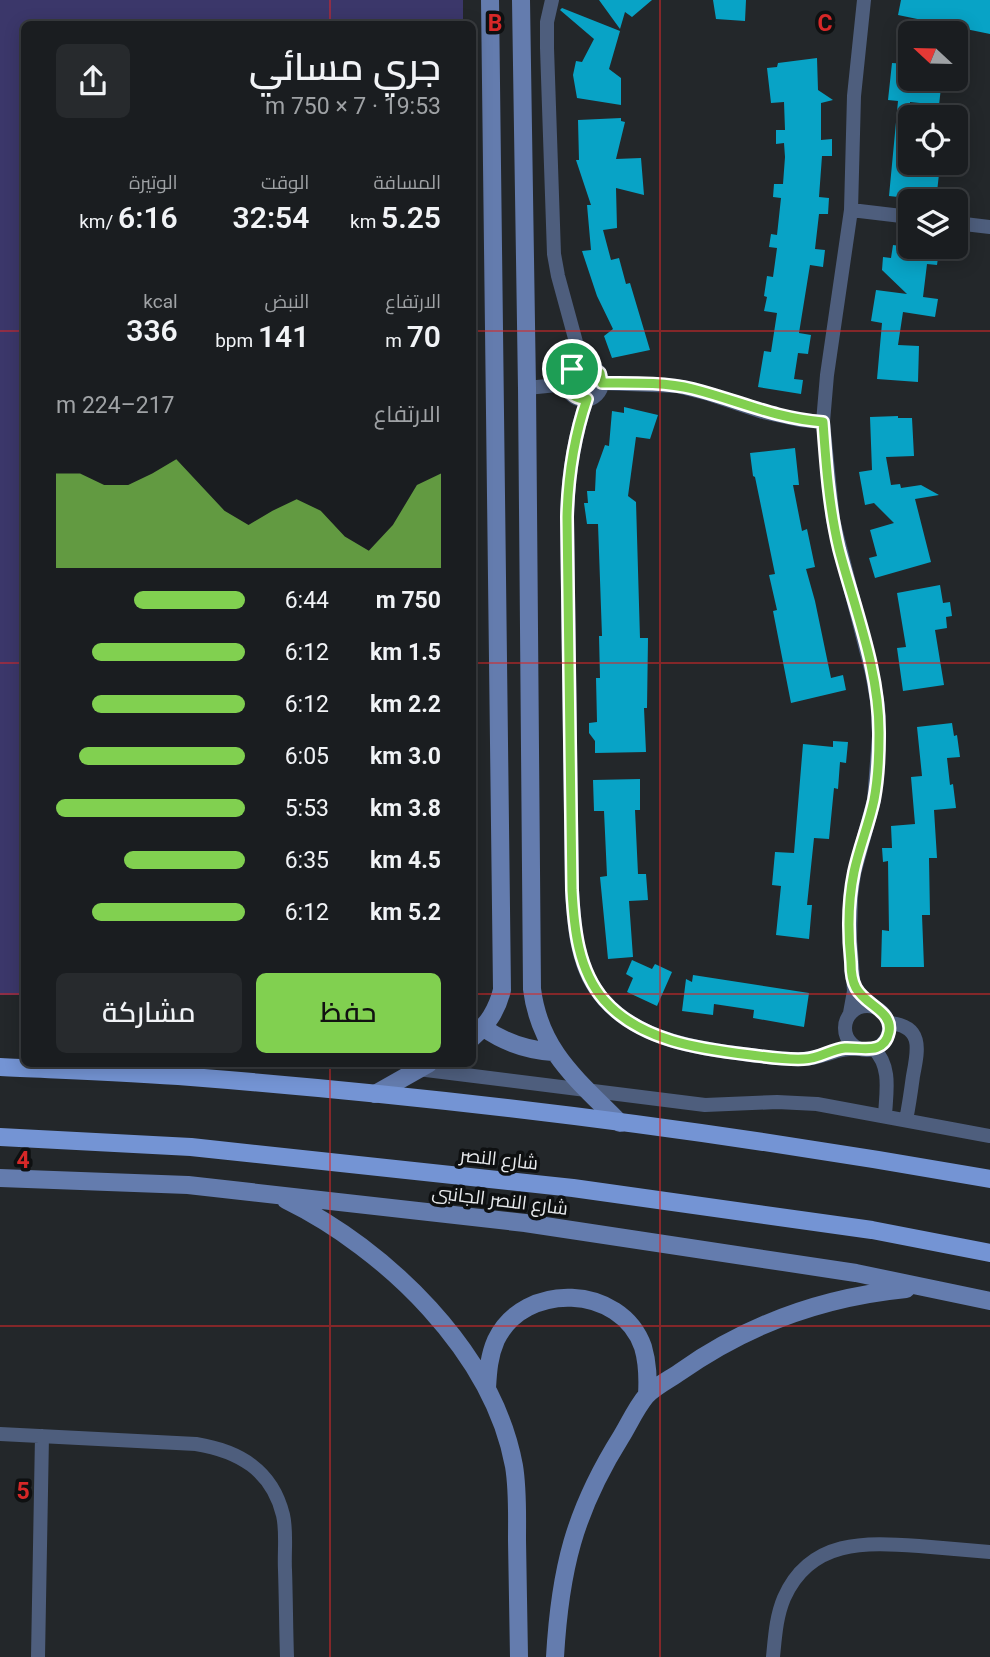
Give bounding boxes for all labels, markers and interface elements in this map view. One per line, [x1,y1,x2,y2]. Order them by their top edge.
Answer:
text: B [488,10,502,37]
text: C [817,10,833,37]
north arrow [898,21,968,91]
map controls [898,21,968,259]
button: share [56,44,130,118]
text: جري مسائي [249,45,441,89]
text: 19:53 · 7 × 750 m [265,93,441,120]
button: locate [898,105,968,175]
text: الوتيرة [129,171,178,194]
text: الوقت [261,171,309,194]
text: المسافة [373,171,441,194]
button: layers [898,189,968,259]
text: 6:16 [118,200,178,235]
text: 32:54 [233,200,309,235]
text: 5.25 [381,200,441,235]
text: /km [79,210,118,233]
text: km [350,210,381,233]
text: kcal [143,290,178,313]
text: النبض [265,290,309,313]
text: الارتفاع [385,290,441,313]
text: 336 [126,313,178,348]
text: 141 [258,319,309,354]
text: 70 [407,319,441,354]
text: bpm [215,329,258,352]
text: m [385,329,407,352]
pin [542,339,602,399]
icon: arrive [553,350,591,388]
text: 217–224 m [56,392,175,419]
text: الارتفاع [374,401,441,428]
text: 6:44 [285,587,329,614]
text: 750 m [376,587,441,614]
text: 6:12 [285,639,329,666]
text: 1.5 km [370,639,441,666]
text: 6:12 [285,691,329,718]
text: 2.2 km [370,691,441,718]
text: 6:05 [285,743,329,770]
text: 3.0 km [370,743,441,770]
text: 5:53 [285,795,329,822]
text: 3.8 km [370,795,441,822]
text: 6:35 [285,847,329,874]
text: 4.5 km [370,847,441,874]
text: 6:12 [285,899,329,926]
text: 5.2 km [370,899,441,926]
button: مشاركة [56,973,242,1053]
button: حفظ [256,973,441,1053]
street label: شارع النصر [457,1143,539,1177]
text: 4 [16,1147,30,1174]
street label: شارع النصر الجانبى [430,1180,569,1222]
text: 5 [16,1478,30,1505]

